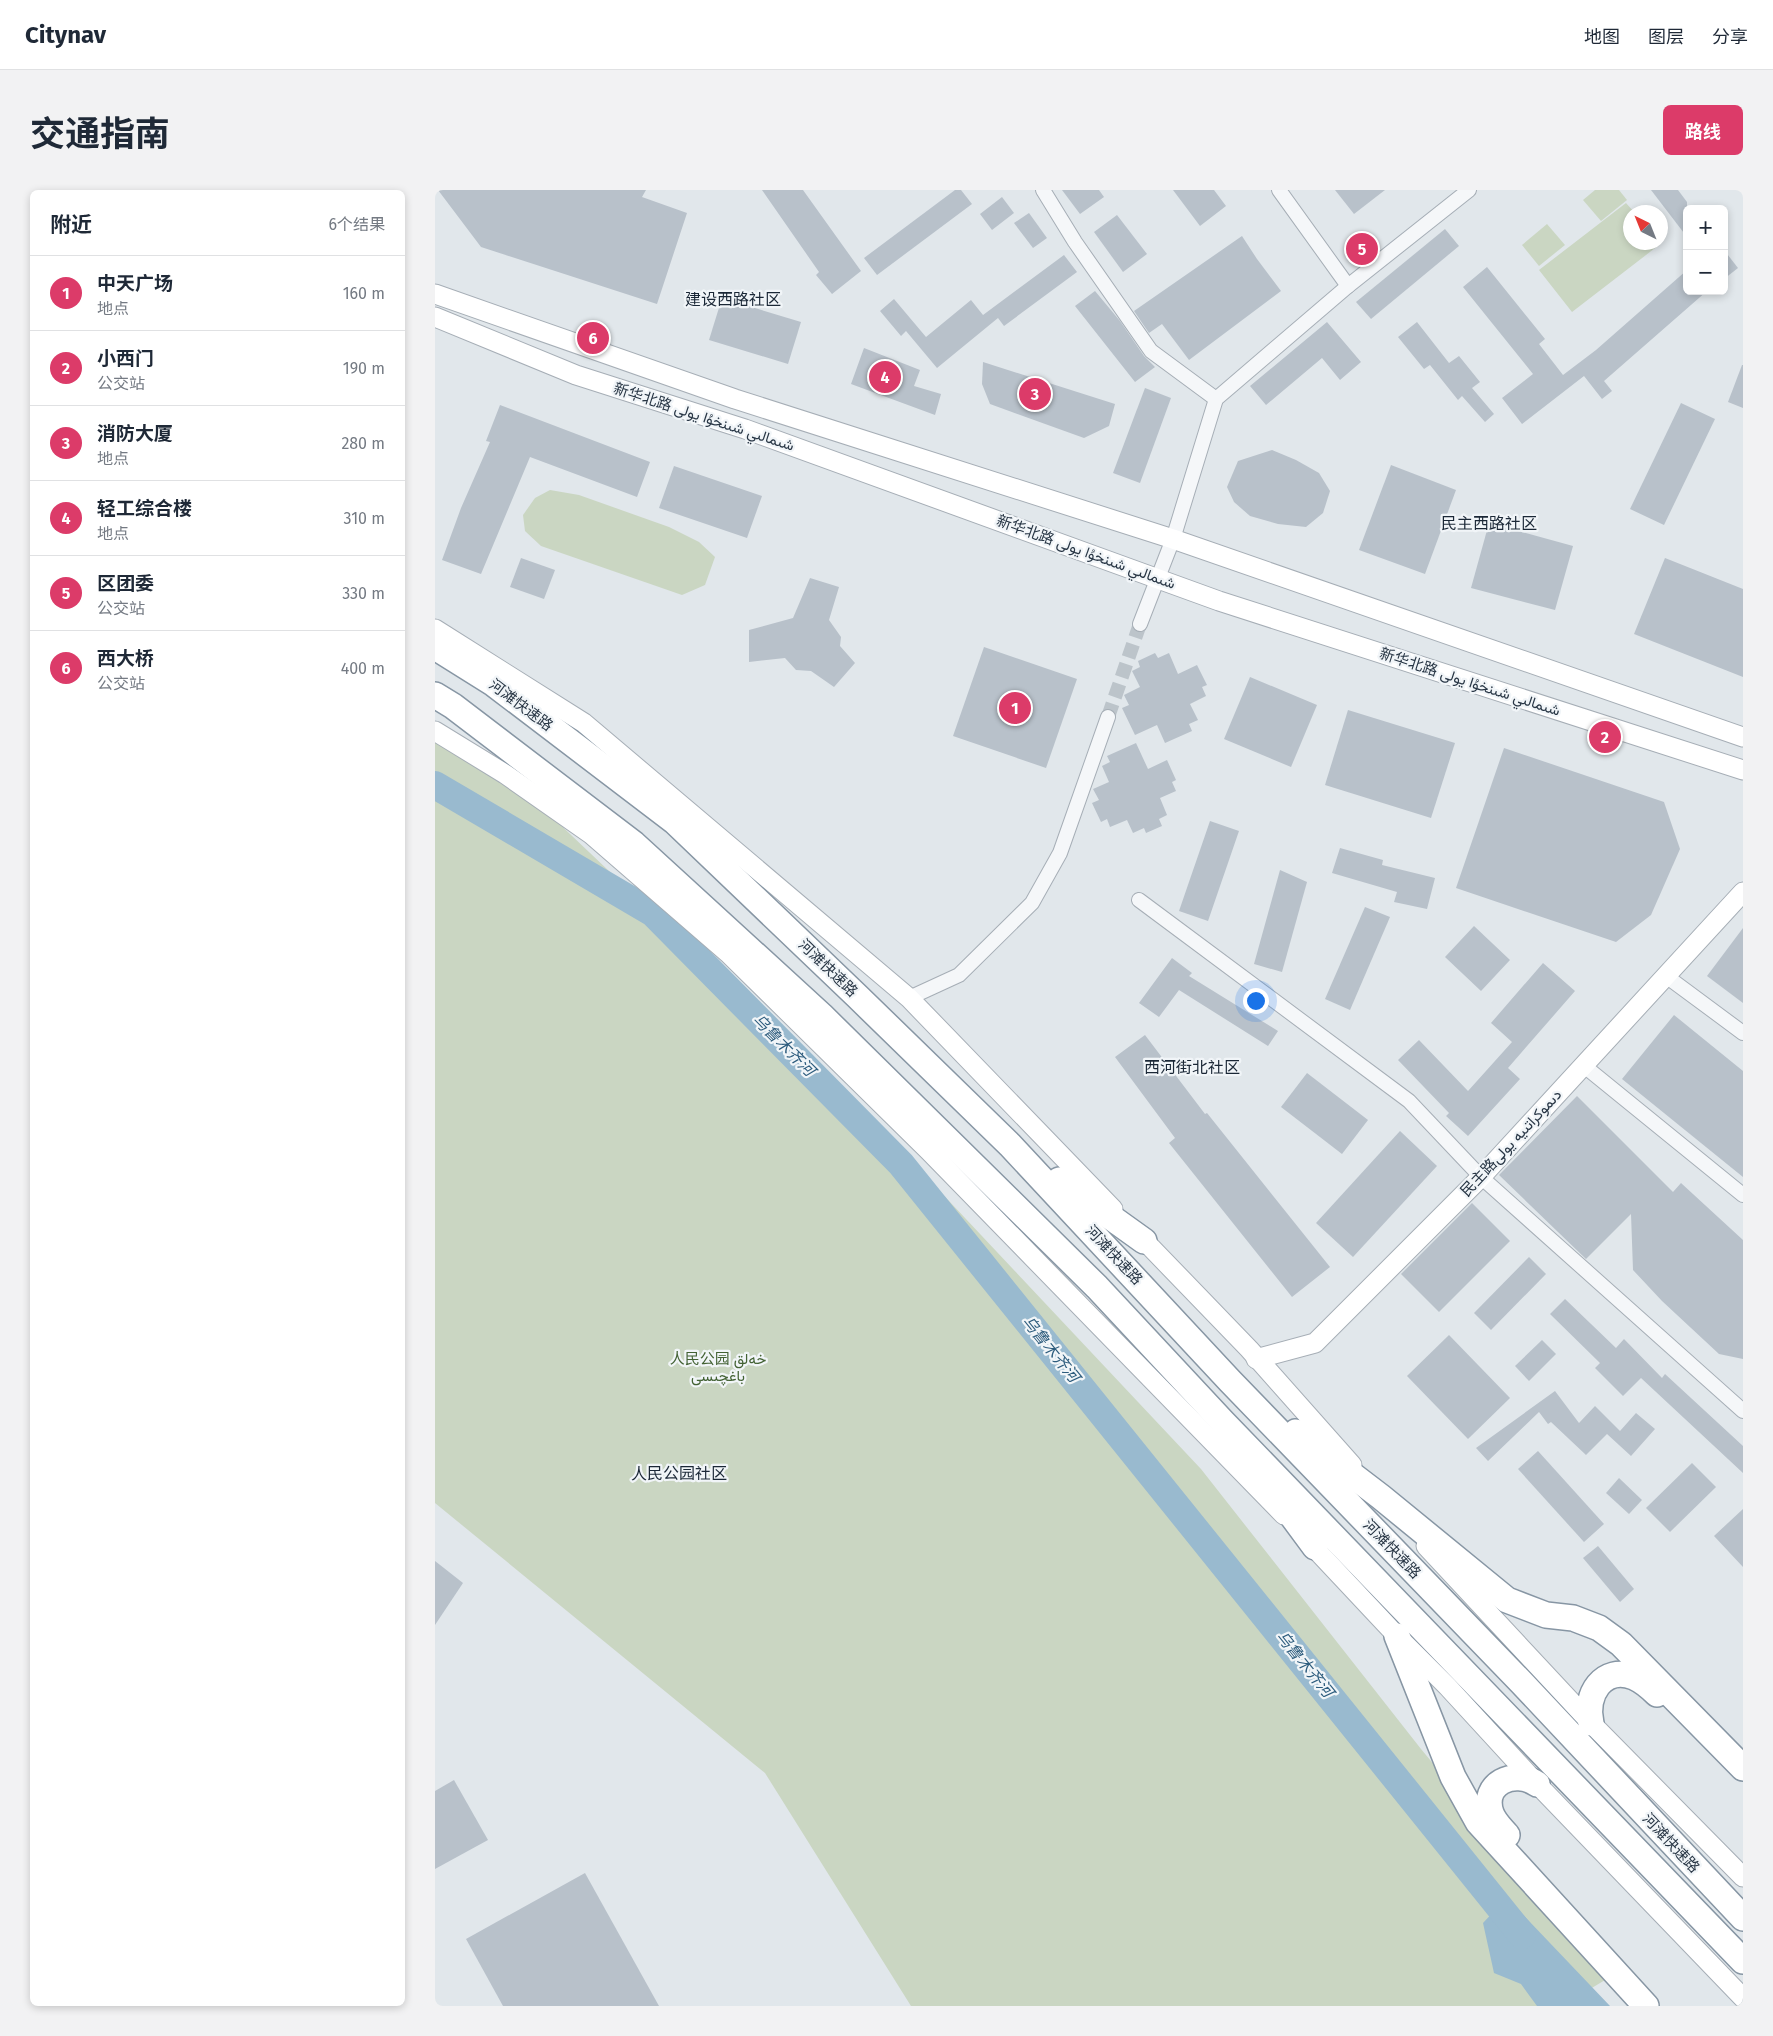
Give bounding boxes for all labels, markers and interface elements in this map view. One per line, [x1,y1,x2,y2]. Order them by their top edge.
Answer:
text: Citynav [25,21,106,49]
text: 地图 [1584,26,1620,48]
text: 图层 [1648,26,1684,48]
text: 分享 [1712,26,1748,48]
button: 路线 [1663,105,1743,155]
text: 交通指南 [30,113,170,155]
north arrow [1623,205,1668,250]
map controls [1683,205,1728,295]
button: + [1683,205,1728,250]
text: 附近 [50,212,92,238]
text: 6个结果 [328,215,385,234]
pin: 5 [1346,230,1378,268]
button: − [1683,250,1728,295]
text: 中天广场 [97,272,173,295]
text: 1 [62,284,70,303]
text: 160 m [343,284,385,303]
district label: 建设西路社区 [685,290,781,309]
text: 地点 [97,299,129,318]
pin: 6 [577,319,609,357]
text: 小西门 [97,347,154,370]
pin: 4 [869,358,901,396]
text: 2 [62,359,70,378]
text: 190 m [343,359,385,378]
text: 公交站 [97,374,145,393]
pin: 3 [1019,375,1051,413]
street label: 新华北路 شىمالىي شىنخۇا يولى [610,379,797,459]
text: 消防大厦 [97,422,173,445]
text: 3 [62,434,70,453]
text: 280 m [341,434,385,453]
text: 地点 [97,449,129,468]
text: 轻工综合楼 [97,497,192,520]
text: 4 [61,509,71,528]
text: 310 m [344,509,385,528]
street label: 新华北路 شىمالىي شىنخۇا يولى [993,511,1178,597]
district label: 民主西路社区 [1441,514,1537,533]
text: 地点 [97,524,129,543]
text: 区团委 [97,572,154,595]
text: 5 [62,584,70,603]
text: 330 m [342,584,385,603]
text: 公交站 [97,599,145,618]
street label: 新华北路 شىمالىي شىنخۇا يولى [1376,644,1563,724]
text: 西大桥 [97,647,154,670]
text: 6 [61,659,71,678]
text: 400 m [341,659,385,678]
text: 公交站 [97,674,145,693]
street label: 河滩快速路 [486,675,556,735]
pin: 1 [999,689,1031,727]
pin: 2 [1589,718,1621,756]
street label: 河滩快速路 [795,935,861,1001]
your location [1243,988,1269,1014]
water label: 乌鲁木齐河 [749,1010,821,1082]
district label: 西河街北社区 [1144,1058,1240,1077]
street label: 民主路دىموكراتىيە يولى [1457,1086,1566,1201]
street label: 河滩快速路 [1082,1221,1146,1289]
water label: 乌鲁木齐河 [1018,1312,1085,1388]
park label: 人民公园 خەلق باغچىسى [670,1350,766,1386]
district label: 人民公园社区 [631,1464,727,1483]
street label: 河滩快速路 [1359,1516,1425,1582]
water label: 乌鲁木齐河 [1272,1627,1339,1703]
street label: 河滩快速路 [1639,1809,1703,1877]

